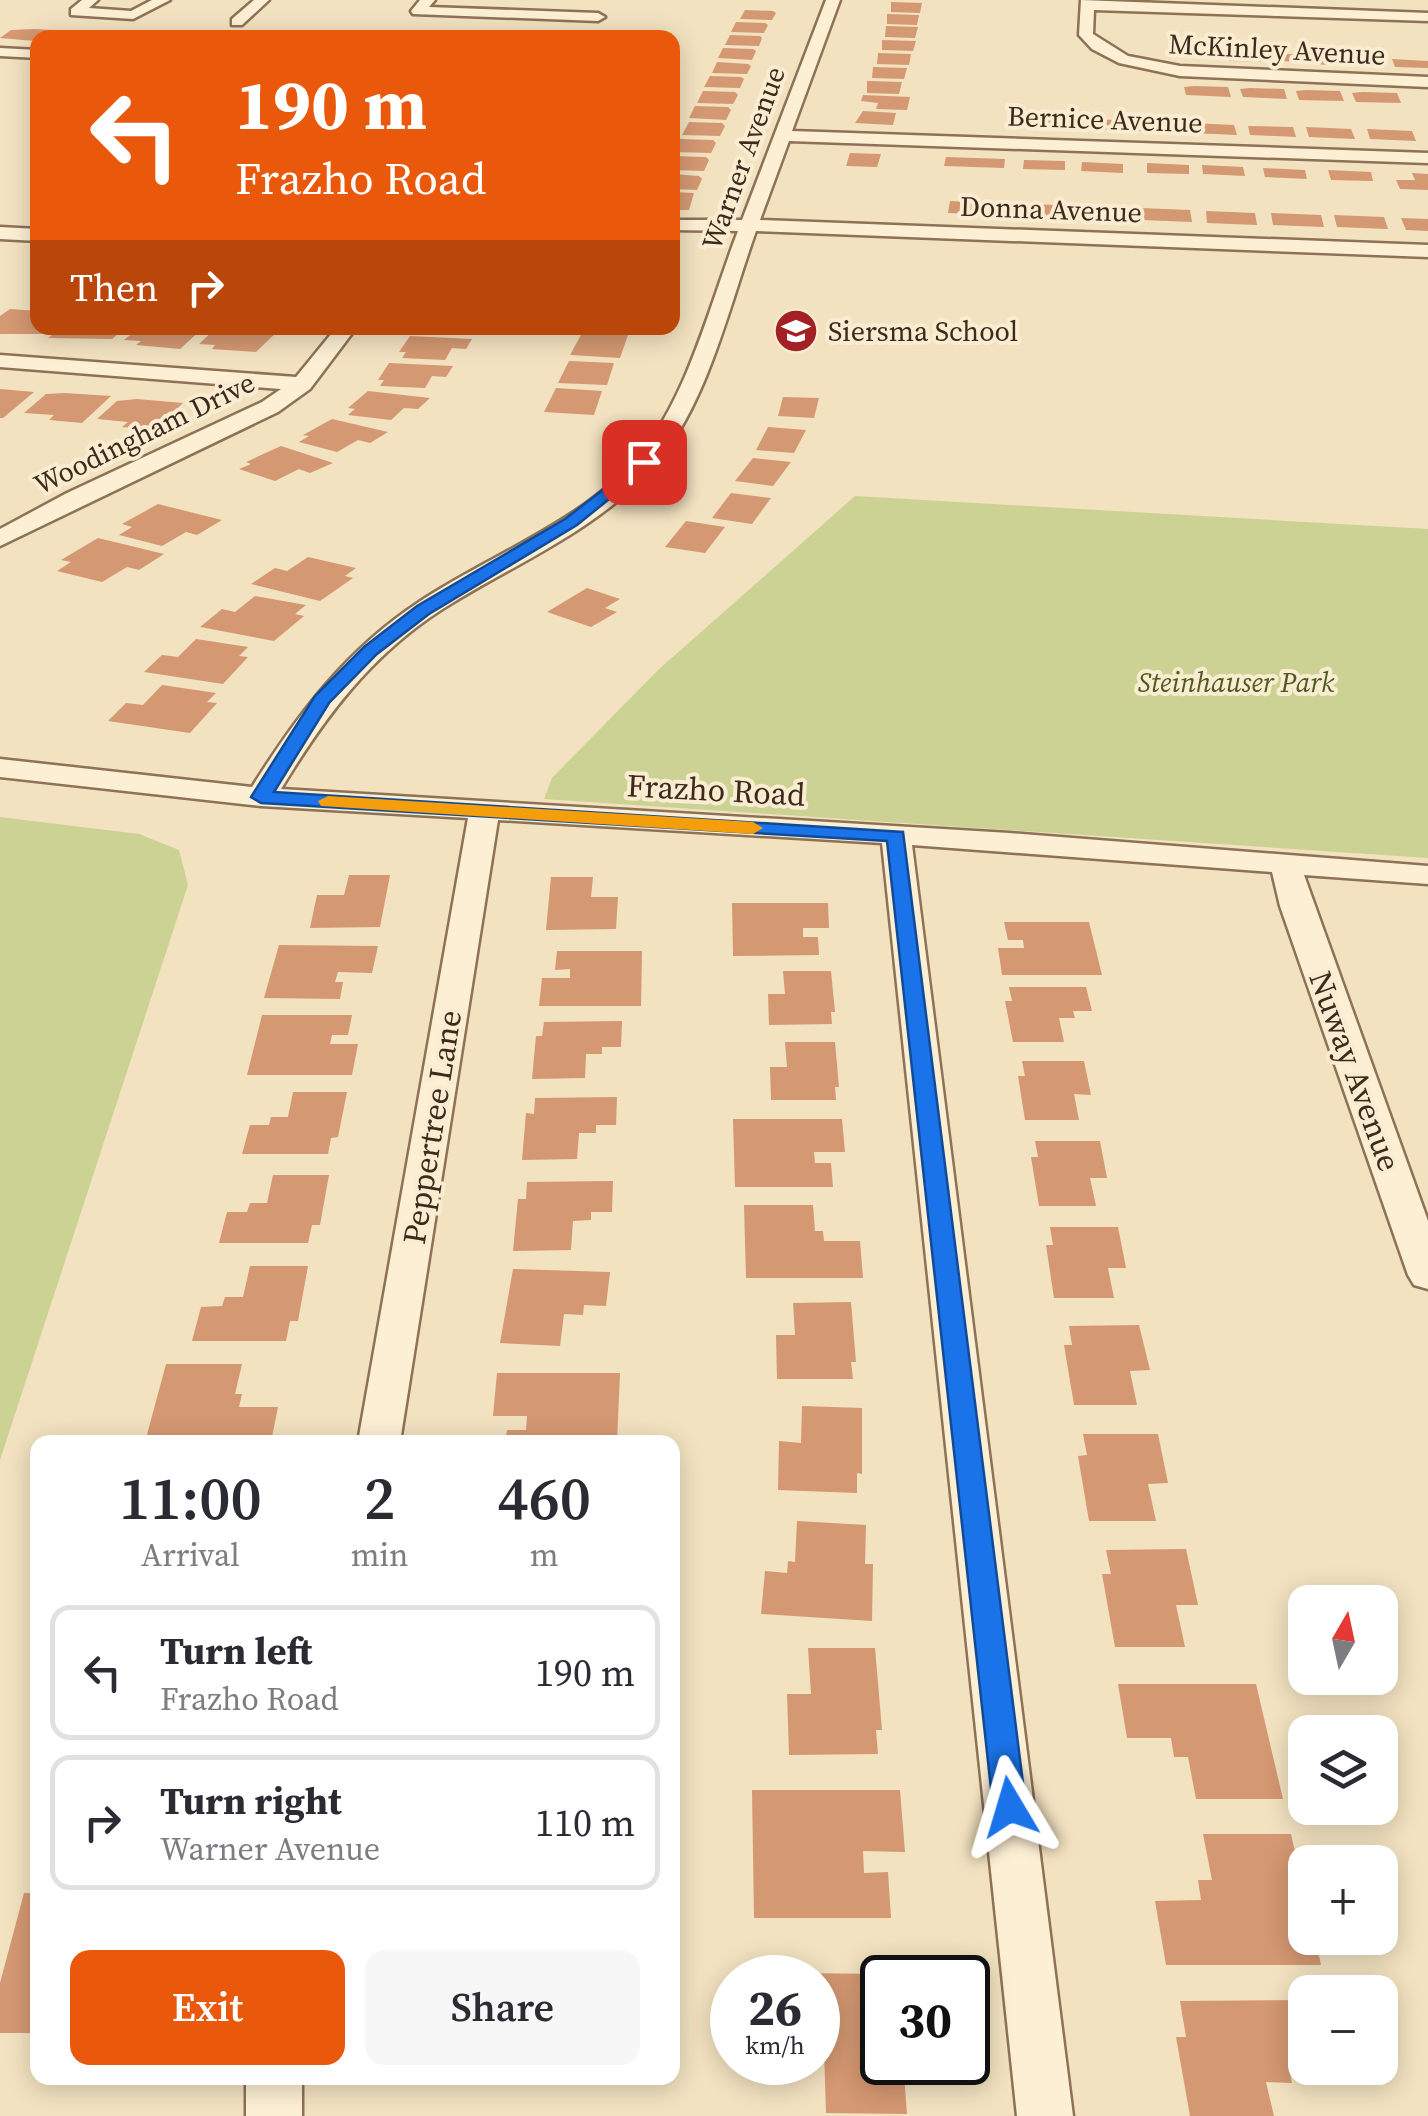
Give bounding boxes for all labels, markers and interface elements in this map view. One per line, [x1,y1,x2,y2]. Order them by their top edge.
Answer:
street label: McKinley Avenue [1168,24,1386,74]
text: 190 m [235,56,427,152]
street label: Warner Avenue [692,61,794,255]
icon: left [70,70,200,200]
street label: Bernice Avenue [1007,97,1203,141]
text: Frazho Road [235,147,486,209]
street label: Donna Avenue [959,187,1143,231]
icon: right [178,260,233,315]
text: Then [70,262,158,314]
school or university icon: Siersma School [773,308,819,354]
place label: Siersma School [828,312,1018,350]
street label: Woodingham Drive [27,363,261,503]
pin [602,420,687,505]
icon: arrive [617,435,672,490]
park label: Steinhauser Park [1138,663,1335,701]
street label: Frazho Road [626,763,806,817]
street label: Nuway Avenue [1298,965,1412,1177]
street label: Peppertree Lane [392,1007,472,1247]
text: 11:00 [119,1457,262,1539]
text: 2 [364,1457,395,1539]
text: 460 [497,1457,591,1539]
text: Arrival [141,1533,240,1577]
text: min [351,1533,408,1577]
text: m [530,1533,559,1577]
north arrow [1288,1585,1398,1695]
map controls [1288,1585,1398,2085]
text: Turn left [160,1625,312,1677]
icon: left [75,1645,130,1700]
text: 190 m [535,1647,635,1699]
text: Frazho Road [160,1677,339,1721]
button: layers [1288,1715,1398,1825]
position arrow [958,1755,1062,1859]
text: Turn right [160,1775,342,1827]
icon: right [75,1795,130,1850]
text: 110 m [535,1797,635,1849]
text: Warner Avenue [160,1827,380,1871]
button: + [1288,1845,1398,1955]
button: Exit [70,1950,345,2065]
button: Share [365,1950,640,2065]
speed limit sign: 30 [860,1955,990,2085]
text: 26 [748,1973,802,2042]
button: − [1288,1975,1398,2085]
text: km/h [745,2028,805,2062]

